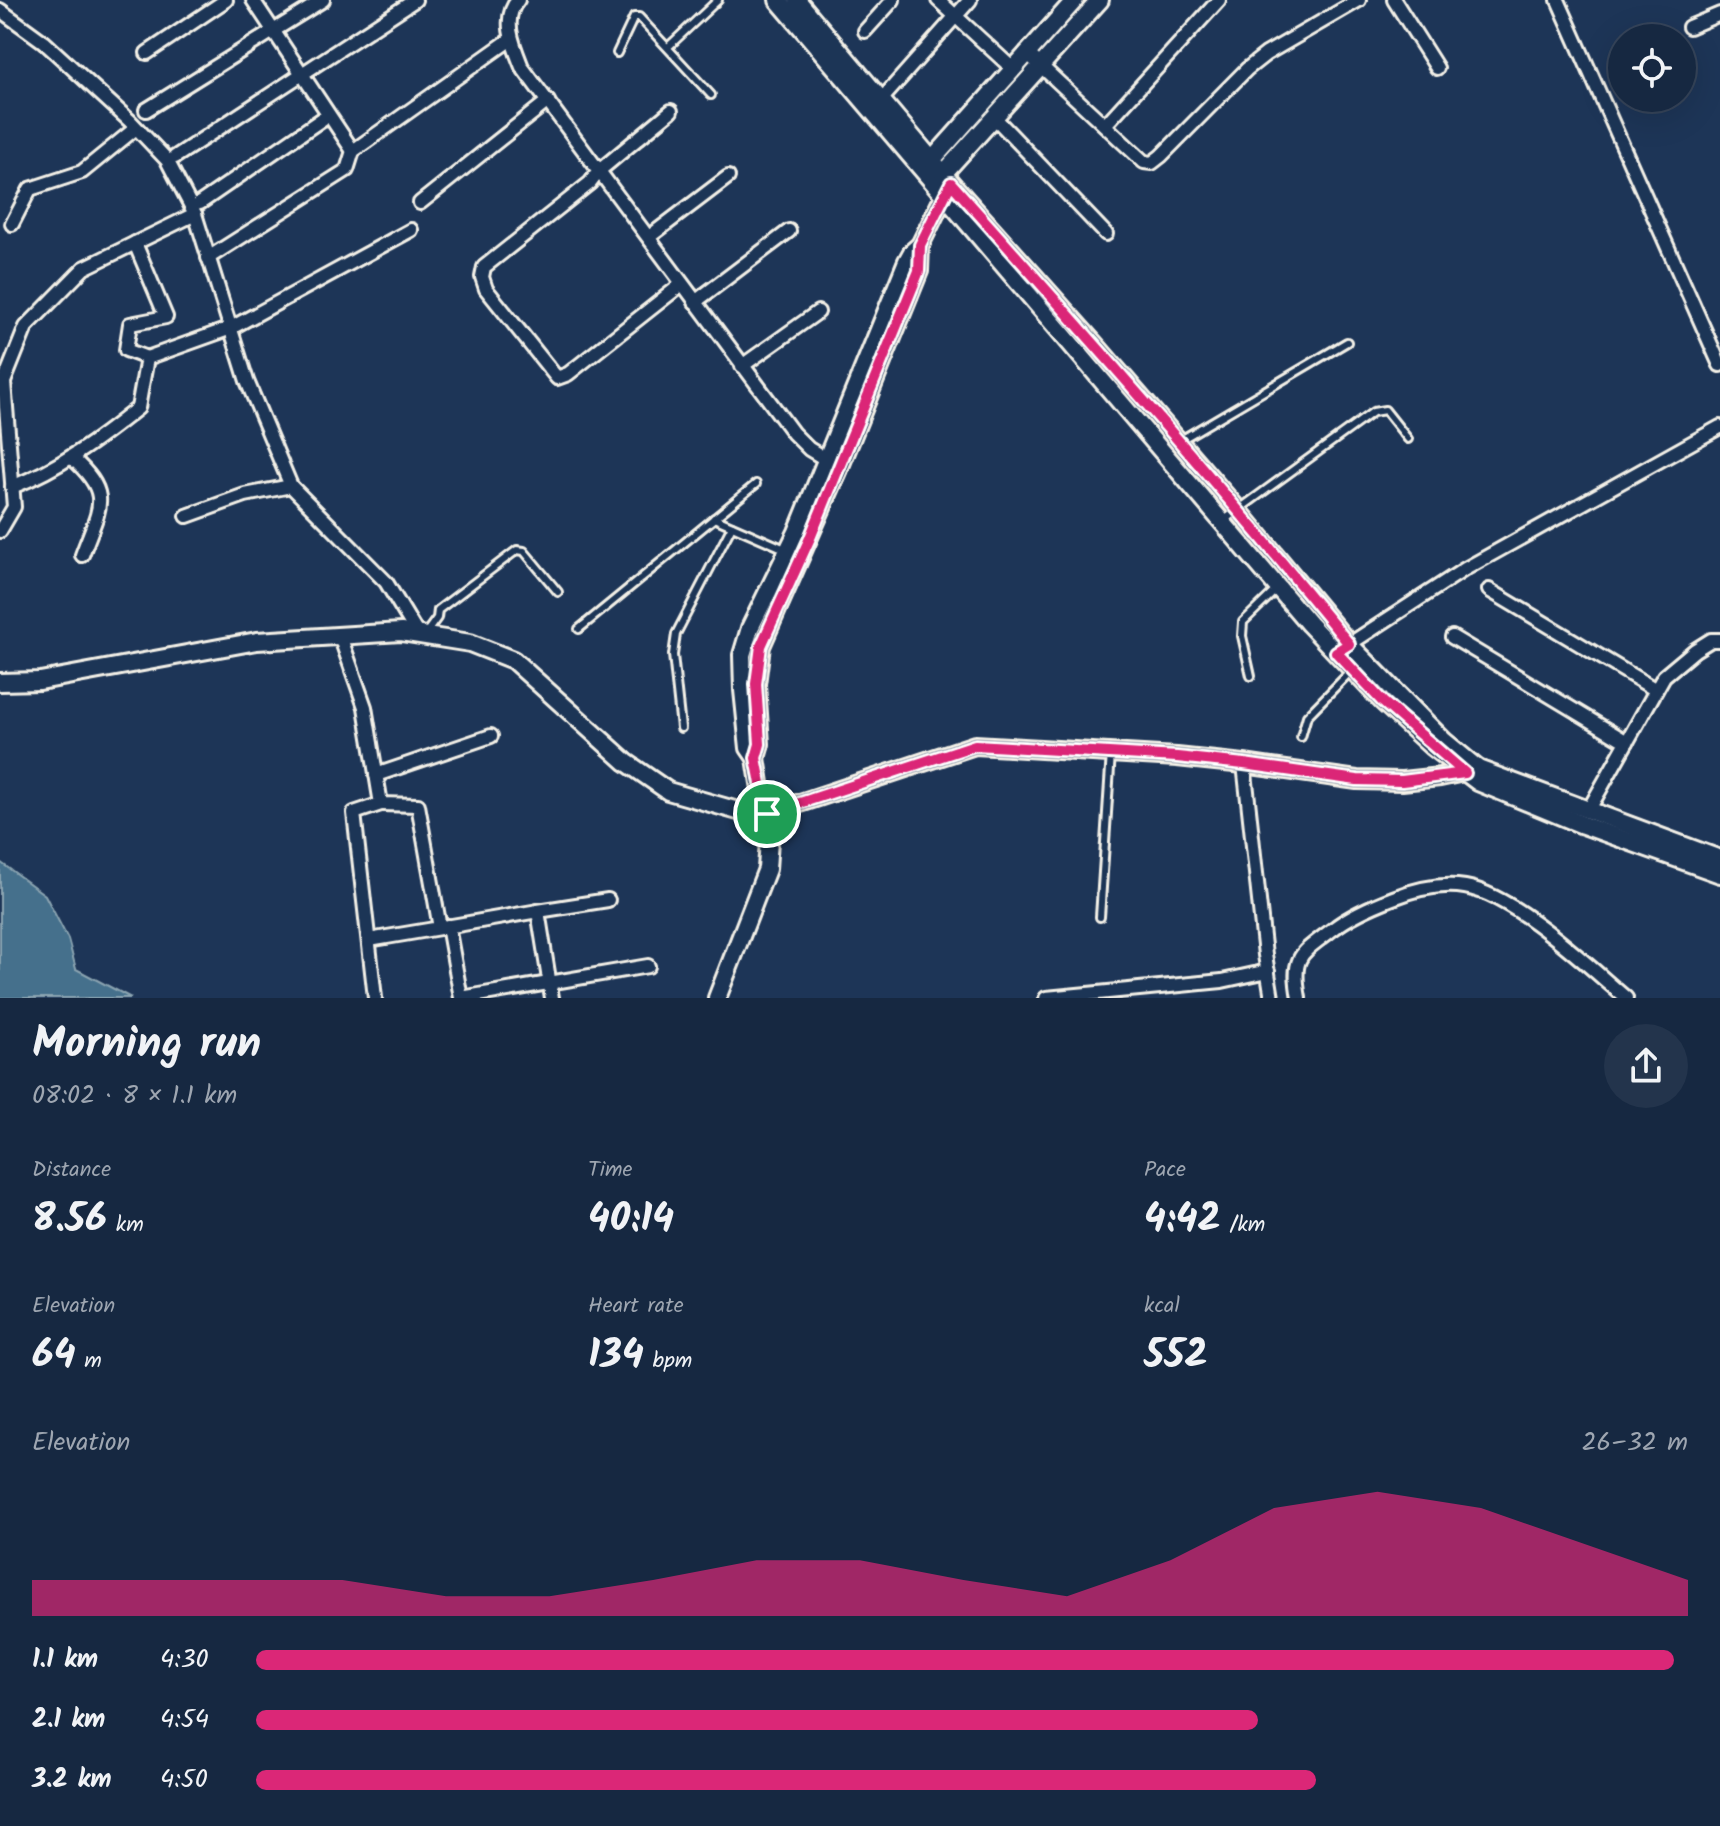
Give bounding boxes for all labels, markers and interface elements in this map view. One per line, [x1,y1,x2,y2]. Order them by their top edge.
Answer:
map controls [1608,24,1696,112]
button: locate [1608,24,1696,112]
pin [733,780,801,848]
icon: arrive [745,792,789,836]
text: Morning run [32,1010,261,1080]
button: share [1604,1024,1688,1108]
text: 08:02 · 8 × 1.1 km [32,1075,237,1117]
text: Distance [32,1153,111,1188]
text: Time [588,1153,632,1188]
text: Pace [1144,1153,1186,1188]
text: 8.56 [32,1188,107,1252]
text: 40:14 [588,1188,674,1252]
text: 4:42 [1144,1188,1221,1252]
text: km [107,1208,144,1243]
text: /km [1221,1208,1265,1243]
text: Elevation [32,1289,115,1324]
text: Heart rate [588,1289,684,1324]
text: kcal [1144,1289,1180,1324]
text: 64 [32,1324,75,1388]
text: 134 [588,1324,644,1388]
text: 552 [1144,1324,1208,1388]
text: m [75,1344,102,1379]
text: bpm [644,1344,692,1379]
text: Elevation [32,1422,130,1464]
text: 26–32 m [1582,1422,1688,1464]
text: 1.1 km [32,1639,98,1681]
text: 4:30 [160,1639,209,1681]
text: 2.1 km [32,1699,105,1741]
text: 4:54 [160,1699,209,1741]
text: 3.2 km [32,1759,112,1801]
text: 4:50 [160,1759,208,1801]

